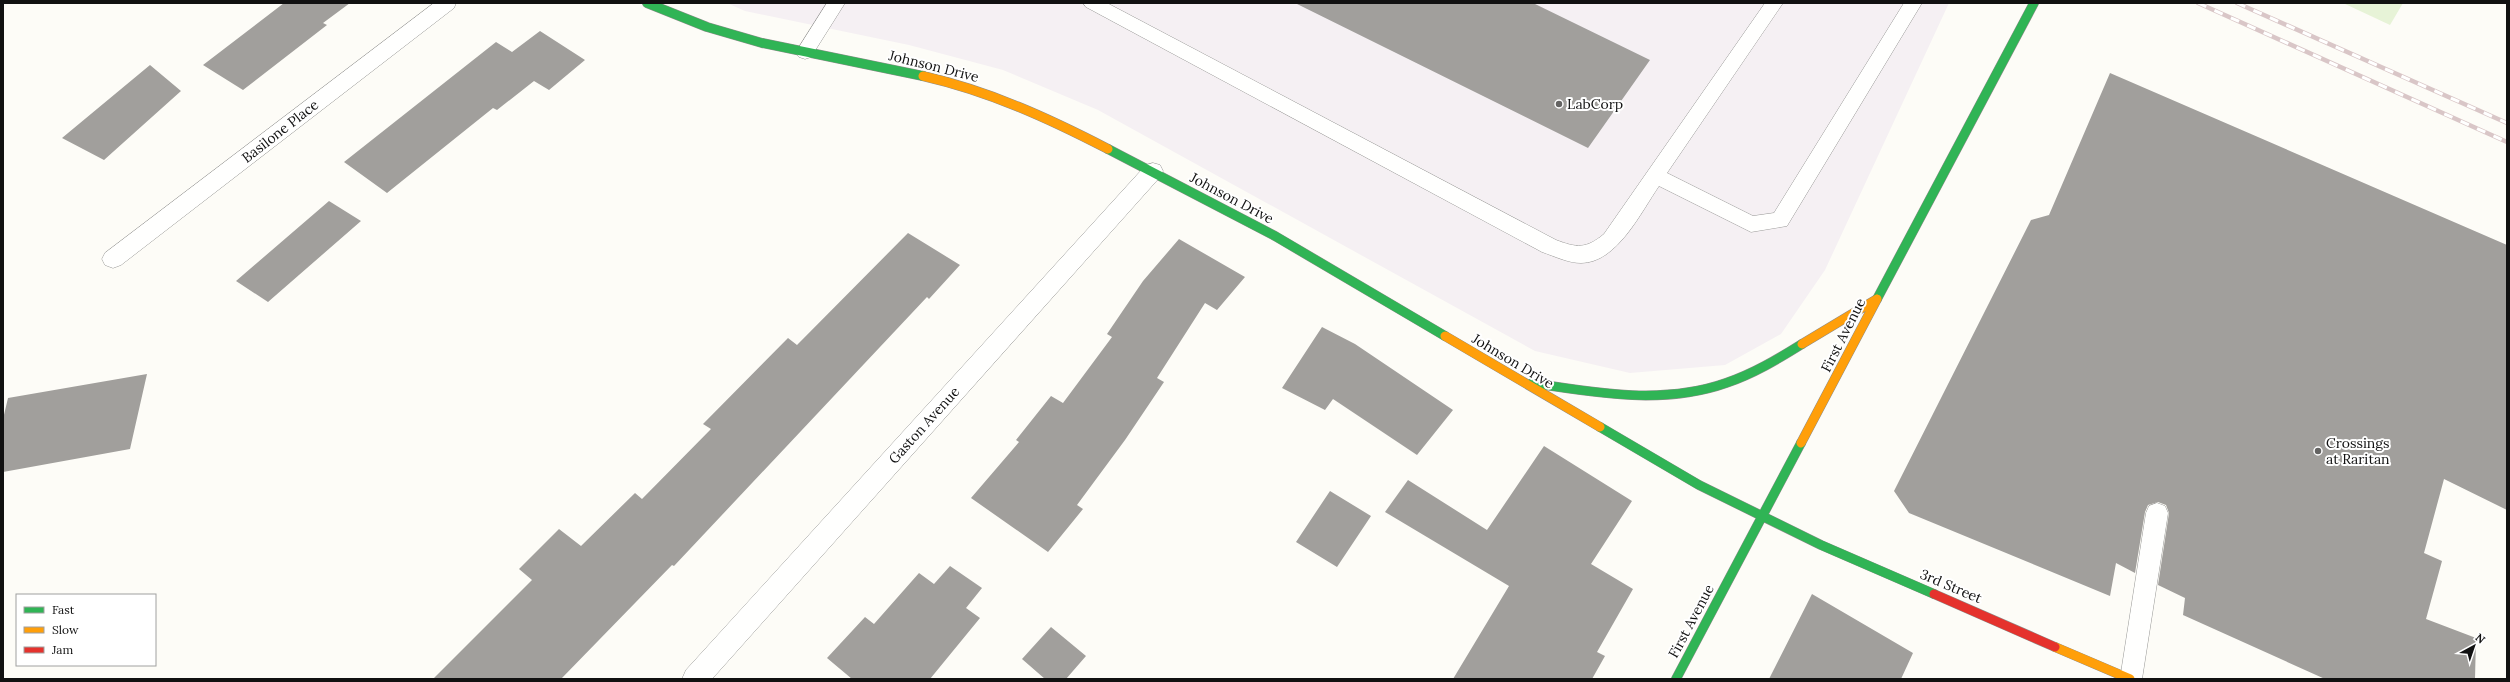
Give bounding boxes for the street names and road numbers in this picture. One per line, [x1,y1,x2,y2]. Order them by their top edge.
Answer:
street label: Johnson Drive [886,46,981,86]
street label: Basilone Place [238,95,322,167]
street label: Johnson Drive [1186,168,1277,228]
street label: First Avenue [1817,295,1870,375]
street label: Johnson Drive [1468,329,1557,393]
street label: Gaston Avenue [885,382,964,467]
street label: 3rd Street [1917,565,1985,607]
street label: First Avenue [1664,581,1718,661]

